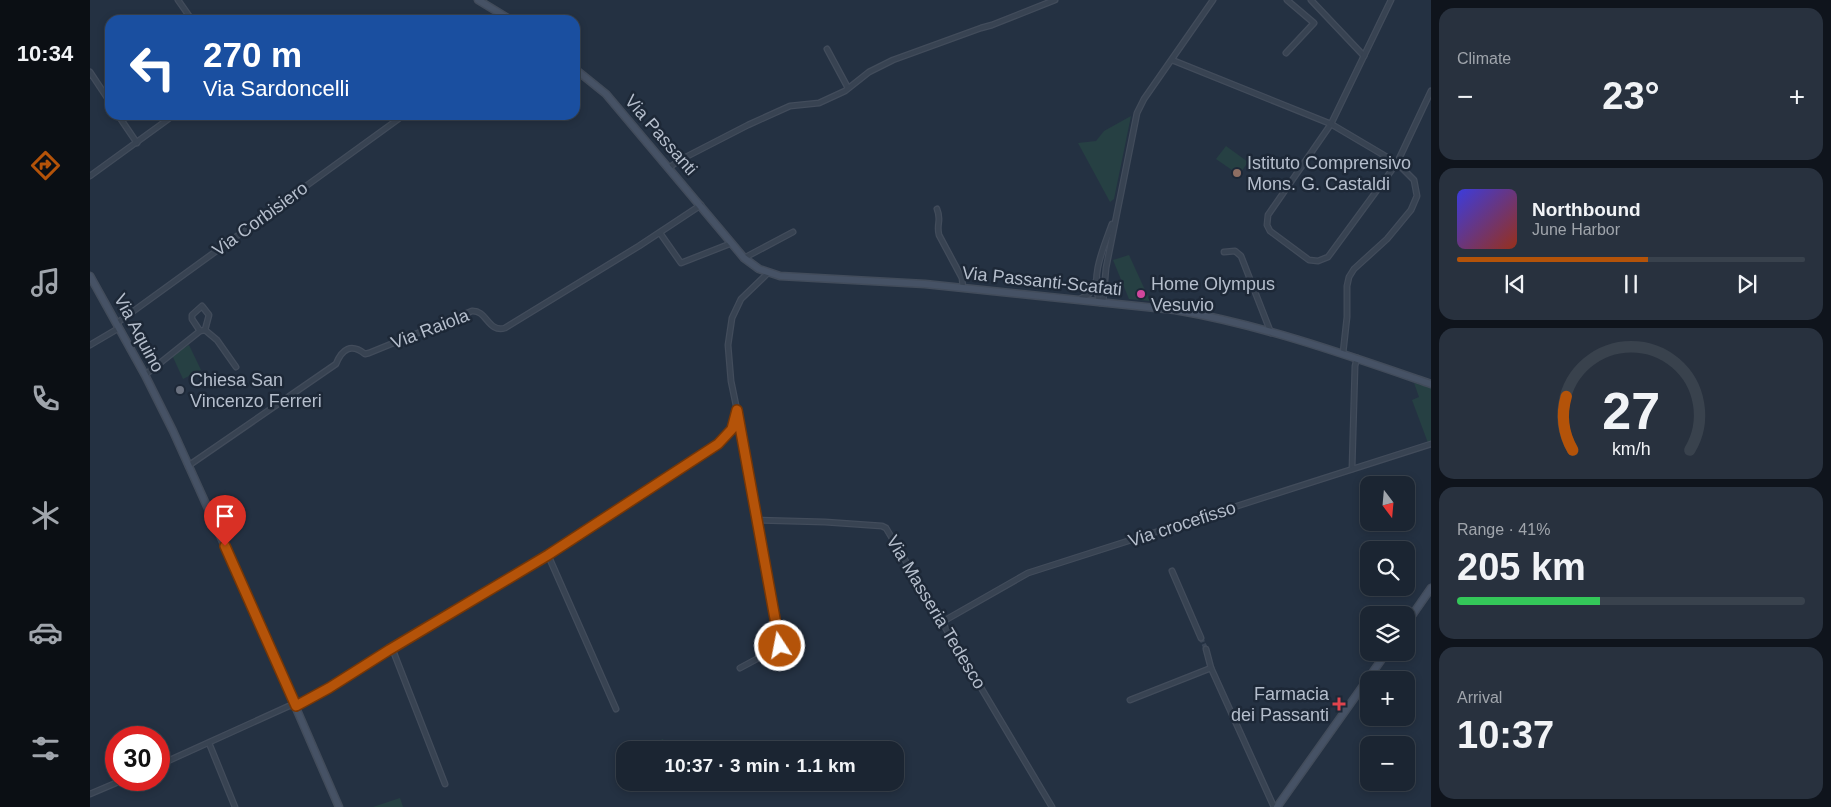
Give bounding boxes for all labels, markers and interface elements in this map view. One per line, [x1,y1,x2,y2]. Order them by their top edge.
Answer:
icon: left [120,35,185,100]
text: 270 m [203,35,302,74]
text: 10:34 [17,41,73,66]
text: Climate [1457,50,1511,67]
text: 23° [1602,75,1660,117]
text: Via Sardoncelli [203,76,349,101]
text: − [1457,81,1473,112]
text: + [1789,81,1805,112]
street label: Via Passanti [621,91,701,179]
icon: directions [28,148,63,183]
place label: Istituto Comprensivo Mons. G. Castaldi [1247,153,1411,194]
marker: Istituto Comprensivo Mons. G. Castaldi [1231,167,1243,179]
street label: Via Corbisiero [209,178,311,260]
text: Northbound [1532,199,1641,220]
text: June Harbor [1532,221,1620,238]
street label: Via Passanti-Scafati [961,263,1123,299]
icon: music [28,265,63,300]
icon: previous [1501,270,1529,298]
icon: pause [1617,270,1645,298]
icon: next [1733,270,1761,298]
place label: Home Olympus Vesuvio [1151,274,1275,315]
marker: Home Olympus Vesuvio [1135,288,1147,300]
street label: Via Aquino [110,290,168,376]
street label: Via Raiola [388,305,473,353]
place label: Chiesa San Vincenzo Ferreri [190,370,322,411]
icon: phone [28,381,63,416]
text: 27 [1602,382,1660,440]
marker: Chiesa San Vincenzo Ferreri [174,384,186,396]
text: km/h [1612,439,1650,459]
north arrow [1360,476,1415,531]
map controls [1360,476,1415,791]
pin [204,495,246,546]
street label: Via crocefisso [1126,497,1238,551]
icon: climate [28,498,63,533]
icon: arrive [211,502,239,530]
text: Range · 41% [1457,521,1550,538]
street label: Via Masseria Tedesco [882,532,990,692]
button: search [1360,541,1415,596]
text: 205 km [1457,546,1586,588]
button: layers [1360,606,1415,661]
icon: car [28,615,63,650]
position arrow [753,619,805,671]
button: + [1360,671,1415,726]
place label: Farmacia dei Passanti [1231,684,1330,725]
text: Arrival [1457,689,1502,706]
marker: Farmacia dei Passanti [1333,698,1345,710]
text: 10:37 [1457,714,1554,756]
speed limit sign: 30 [105,726,170,791]
icon: filters [28,731,63,766]
button: − [1360,736,1415,791]
text: 10:37 · 3 min · 1.1 km [664,755,856,776]

